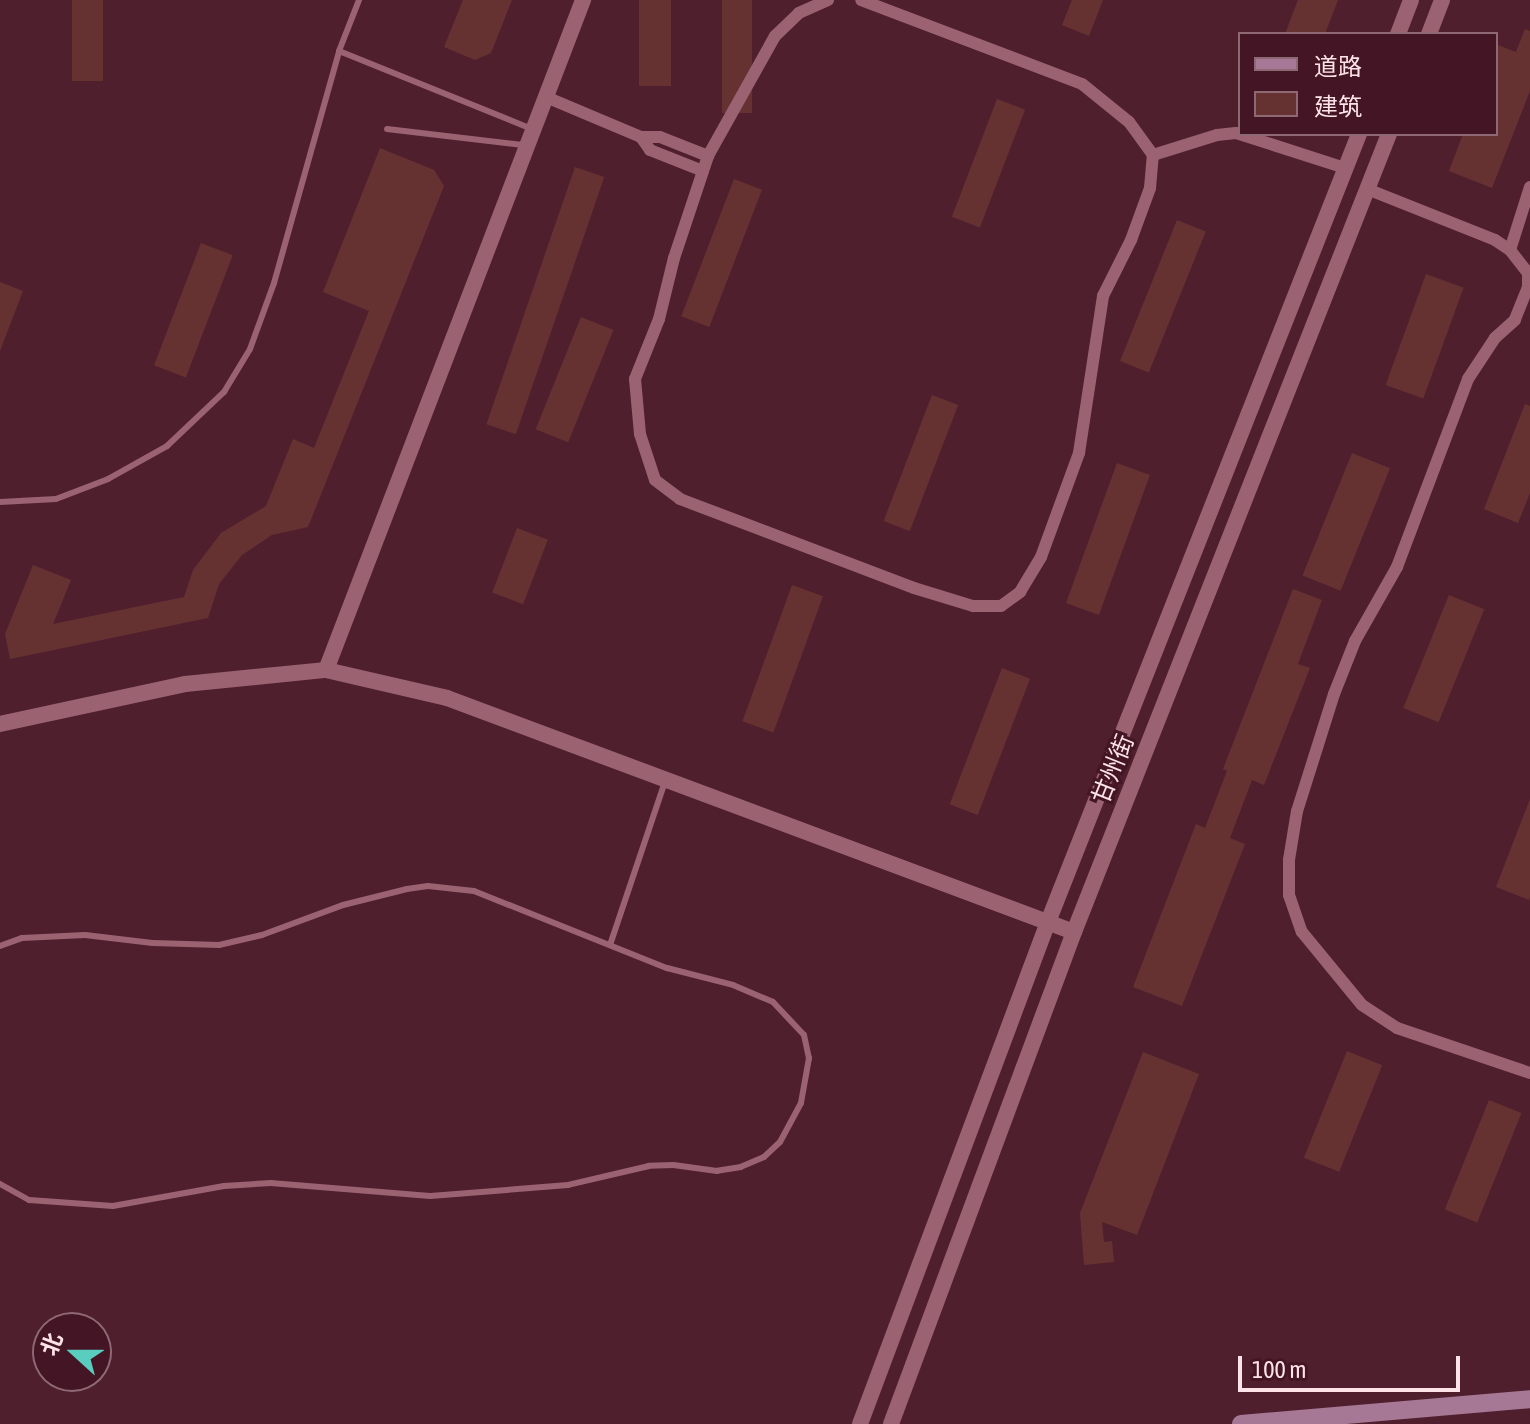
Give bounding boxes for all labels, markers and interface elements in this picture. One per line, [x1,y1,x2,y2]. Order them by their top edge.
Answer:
legend [1238,32,1498,136]
text: 道路 [1314,53,1362,80]
text: 建筑 [1314,93,1362,120]
street label: 甘州街 [1086,730,1140,808]
north arrow [32,1312,112,1392]
text: 北 [35,1329,68,1359]
scale bar [1242,1340,1464,1390]
text: 100 m [1252,1356,1306,1383]

